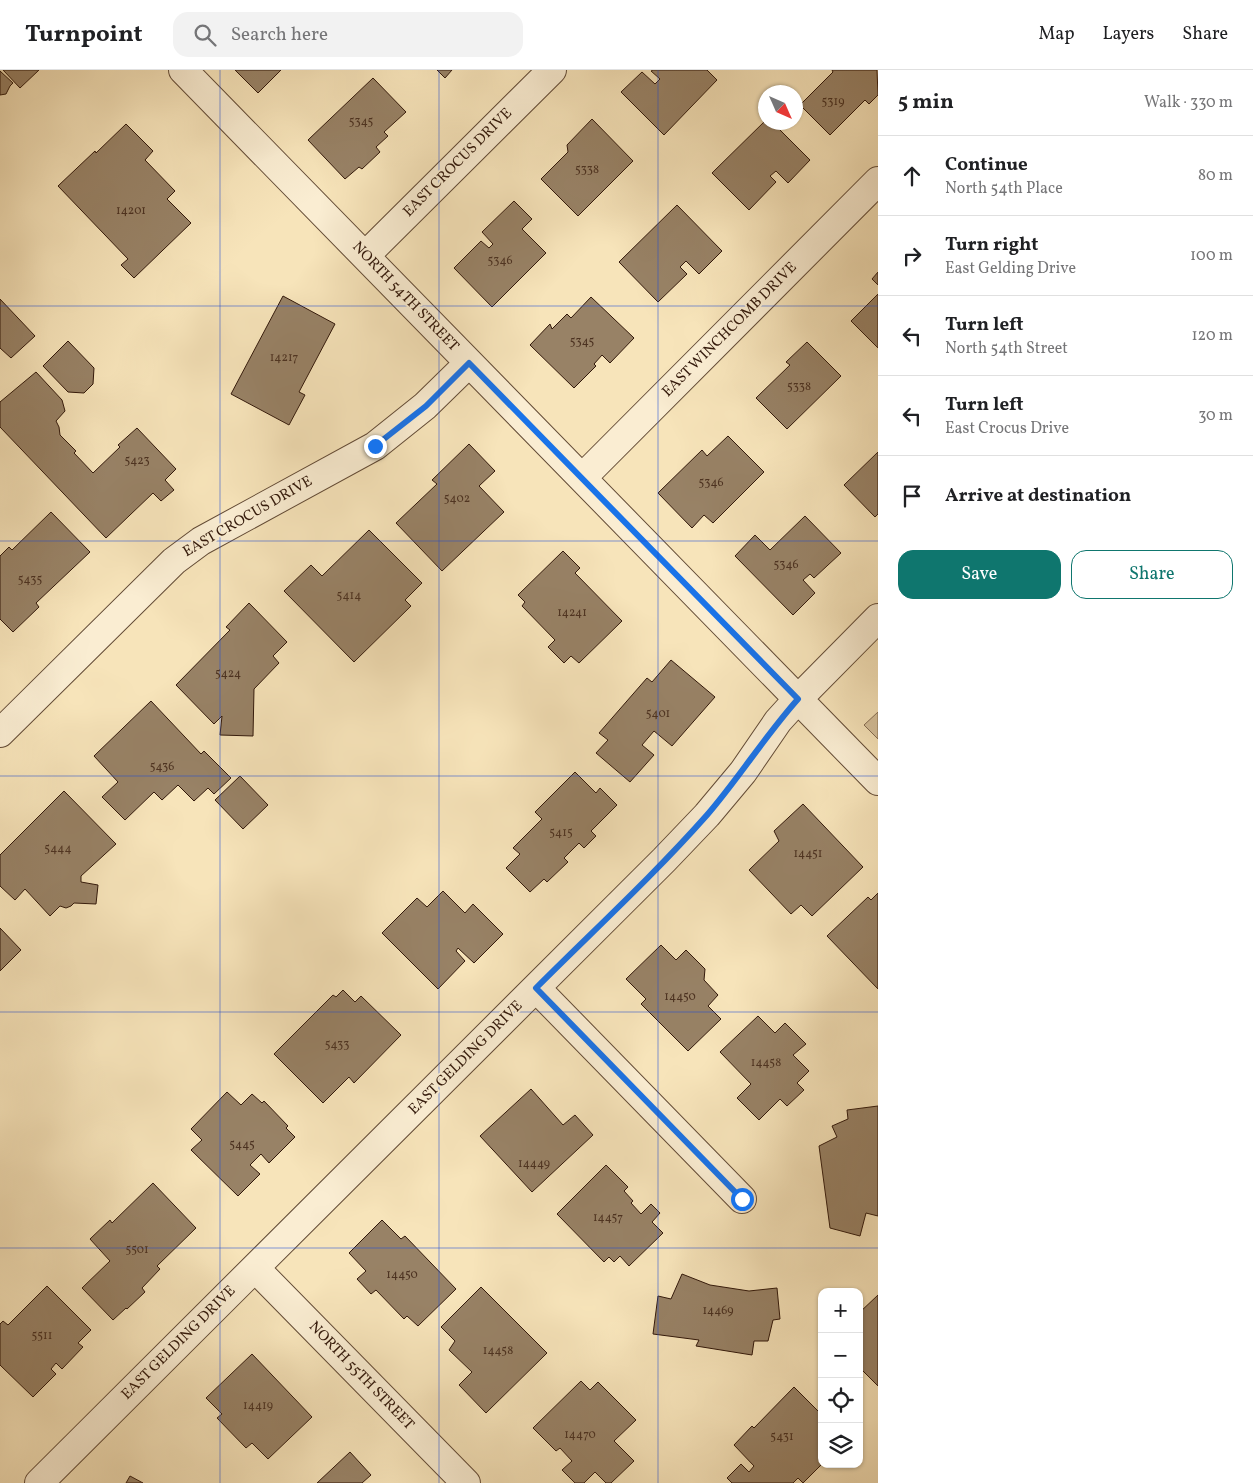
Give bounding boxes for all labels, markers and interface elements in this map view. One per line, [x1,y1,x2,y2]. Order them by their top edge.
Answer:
search box [173,12,523,57]
text: Turnpoint [25,18,143,52]
icon: search [191,21,219,49]
text: Search here [231,22,328,48]
text: Map [1038,22,1074,47]
text: Layers [1102,22,1154,47]
text: Share [1182,22,1228,47]
north arrow [758,85,803,130]
text: 5 min [898,88,954,117]
text: Walk · 330 m [1144,92,1233,114]
house number: 5319 [822,94,844,110]
street label: EAST CROCUS DRIVE [399,104,517,222]
house number: 5345 [349,114,373,130]
text: Continue [945,152,1028,178]
house number: 5338 [575,162,599,178]
icon: ahead [898,162,926,190]
text: 80 m [1198,165,1233,187]
text: North 54th Place [945,178,1063,200]
house number: 14201 [116,203,146,219]
text: Turn right [945,232,1038,258]
street label: NORTH 54TH STREET [347,237,463,357]
icon: right [898,242,926,270]
text: 100 m [1190,245,1233,267]
house number: 5346 [487,253,513,269]
street label: EAST WINCHCOMB DRIVE [658,258,802,402]
text: East Gelding Drive [945,258,1076,280]
text: Turn left [945,312,1024,338]
icon: left [898,322,926,350]
text: 120 m [1191,325,1233,347]
house number: 5345 [570,334,594,350]
text: North 54th Street [945,338,1068,360]
house number: 14217 [270,350,299,366]
house number: 5338 [787,379,811,395]
text: Turn left [945,392,1024,418]
icon: left [898,402,926,430]
text: 30 m [1198,405,1233,427]
text: East Crocus Drive [945,418,1069,440]
route end [364,435,387,458]
house number: 5423 [124,453,150,469]
street label: EAST CROCUS DRIVE [179,471,317,563]
house number: 5346 [698,475,724,491]
icon: arrive [898,482,926,510]
text: Arrive at destination [945,483,1131,509]
house number: 5402 [444,491,470,507]
button: Save [898,550,1061,599]
button: Share [1071,550,1233,599]
house number: 5346 [773,557,799,573]
house number: 5435 [18,572,42,588]
house number: 5414 [337,588,361,604]
house number: 14241 [557,605,587,621]
house number: 5424 [215,666,241,682]
house number: 5401 [646,706,670,722]
house number: 5436 [150,759,174,775]
house number: 5415 [549,825,573,841]
house number: 5444 [44,841,72,857]
house number: 14451 [793,846,823,862]
house number: 14450 [664,989,696,1005]
street label: EAST GELDING DRIVE [404,996,528,1120]
house number: 5433 [325,1037,349,1053]
house number: 14458 [751,1055,781,1071]
house number: 5445 [229,1137,255,1153]
house number: 14449 [518,1156,550,1172]
route start [731,1188,754,1211]
house number: 14457 [593,1210,623,1226]
house number: 5501 [125,1242,149,1258]
house number: 14450 [386,1267,418,1283]
street label: EAST GELDING DRIVE [117,1281,241,1405]
map controls [818,1288,863,1468]
button: + [818,1288,863,1333]
house number: 14469 [702,1303,734,1319]
street label: NORTH 55TH STREET [303,1317,419,1435]
house number: 5511 [32,1328,52,1344]
button: − [818,1333,863,1378]
house number: 14458 [483,1343,513,1359]
button: locate [818,1378,863,1423]
house number: 14419 [243,1398,273,1414]
button: layers [818,1423,863,1468]
house number: 14470 [564,1427,596,1443]
house number: 5431 [770,1429,794,1445]

